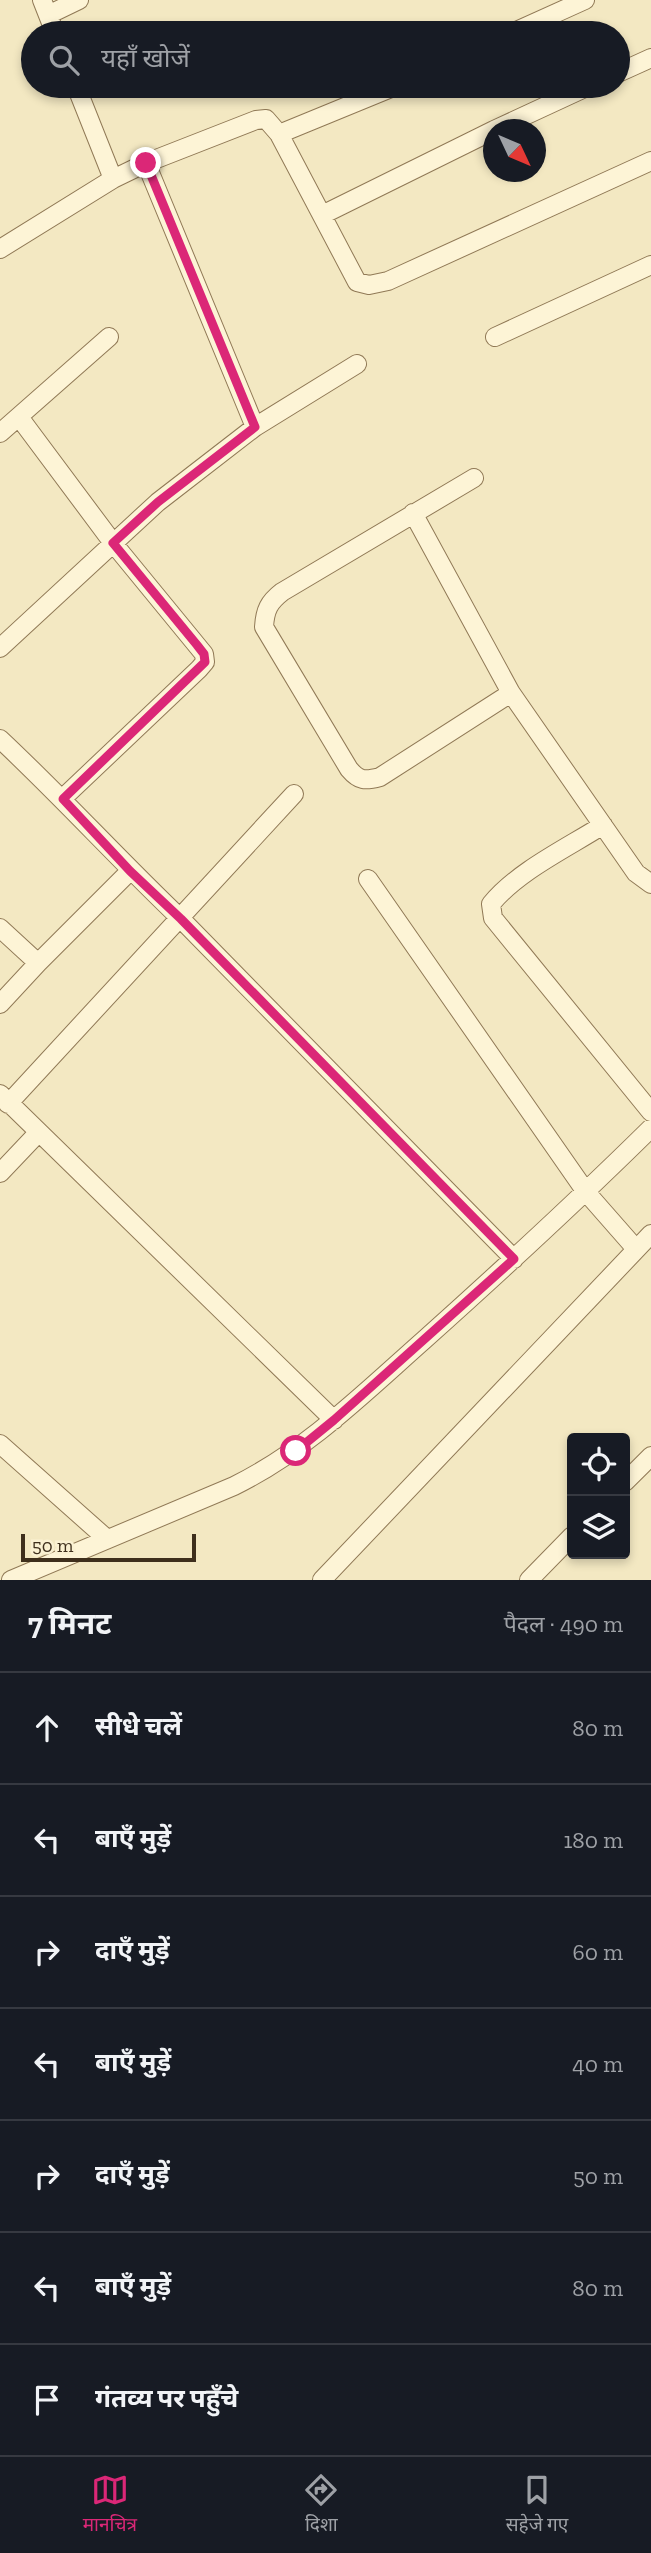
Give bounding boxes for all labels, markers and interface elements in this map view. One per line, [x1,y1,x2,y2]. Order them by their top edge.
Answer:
search box [21,21,630,98]
icon: search [45,41,83,79]
text: यहाँ खोजें [101,42,190,74]
north arrow [483,119,546,182]
route end [130,147,161,178]
map controls [567,1433,630,1559]
button: locate [567,1433,630,1496]
route start [280,1435,311,1466]
button: layers [567,1496,630,1559]
scale bar [21,1531,196,1563]
text: 50 m [32,1534,73,1557]
text: 7 मिनट [28,1606,111,1642]
text: पैदल · 490 m [504,1610,623,1638]
icon: ahead [28,1709,66,1747]
text: सीधे चलें [95,1710,182,1742]
text: 80 m [572,1714,623,1742]
icon: left [28,1821,66,1859]
text: बाएँ मुड़ें [95,1822,171,1854]
text: 180 m [563,1826,623,1854]
icon: right [28,1933,66,1971]
text: दाएँ मुड़ें [95,1934,170,1966]
text: 60 m [572,1938,623,1966]
icon: left [28,2045,66,2083]
text: बाएँ मुड़ें [95,2046,171,2078]
text: 40 m [572,2050,623,2078]
icon: right [28,2157,66,2195]
text: दाएँ मुड़ें [95,2158,170,2190]
text: 50 m [573,2162,623,2190]
icon: left [28,2269,66,2307]
text: बाएँ मुड़ें [95,2270,171,2302]
text: 80 m [572,2274,623,2302]
icon: arrive [28,2381,66,2419]
text: गंतव्य पर पहुँचे [95,2382,238,2414]
tab: मानचित्र [83,2471,137,2539]
tab: दिशा [302,2471,340,2539]
tab: सहेजे गए [506,2471,568,2539]

